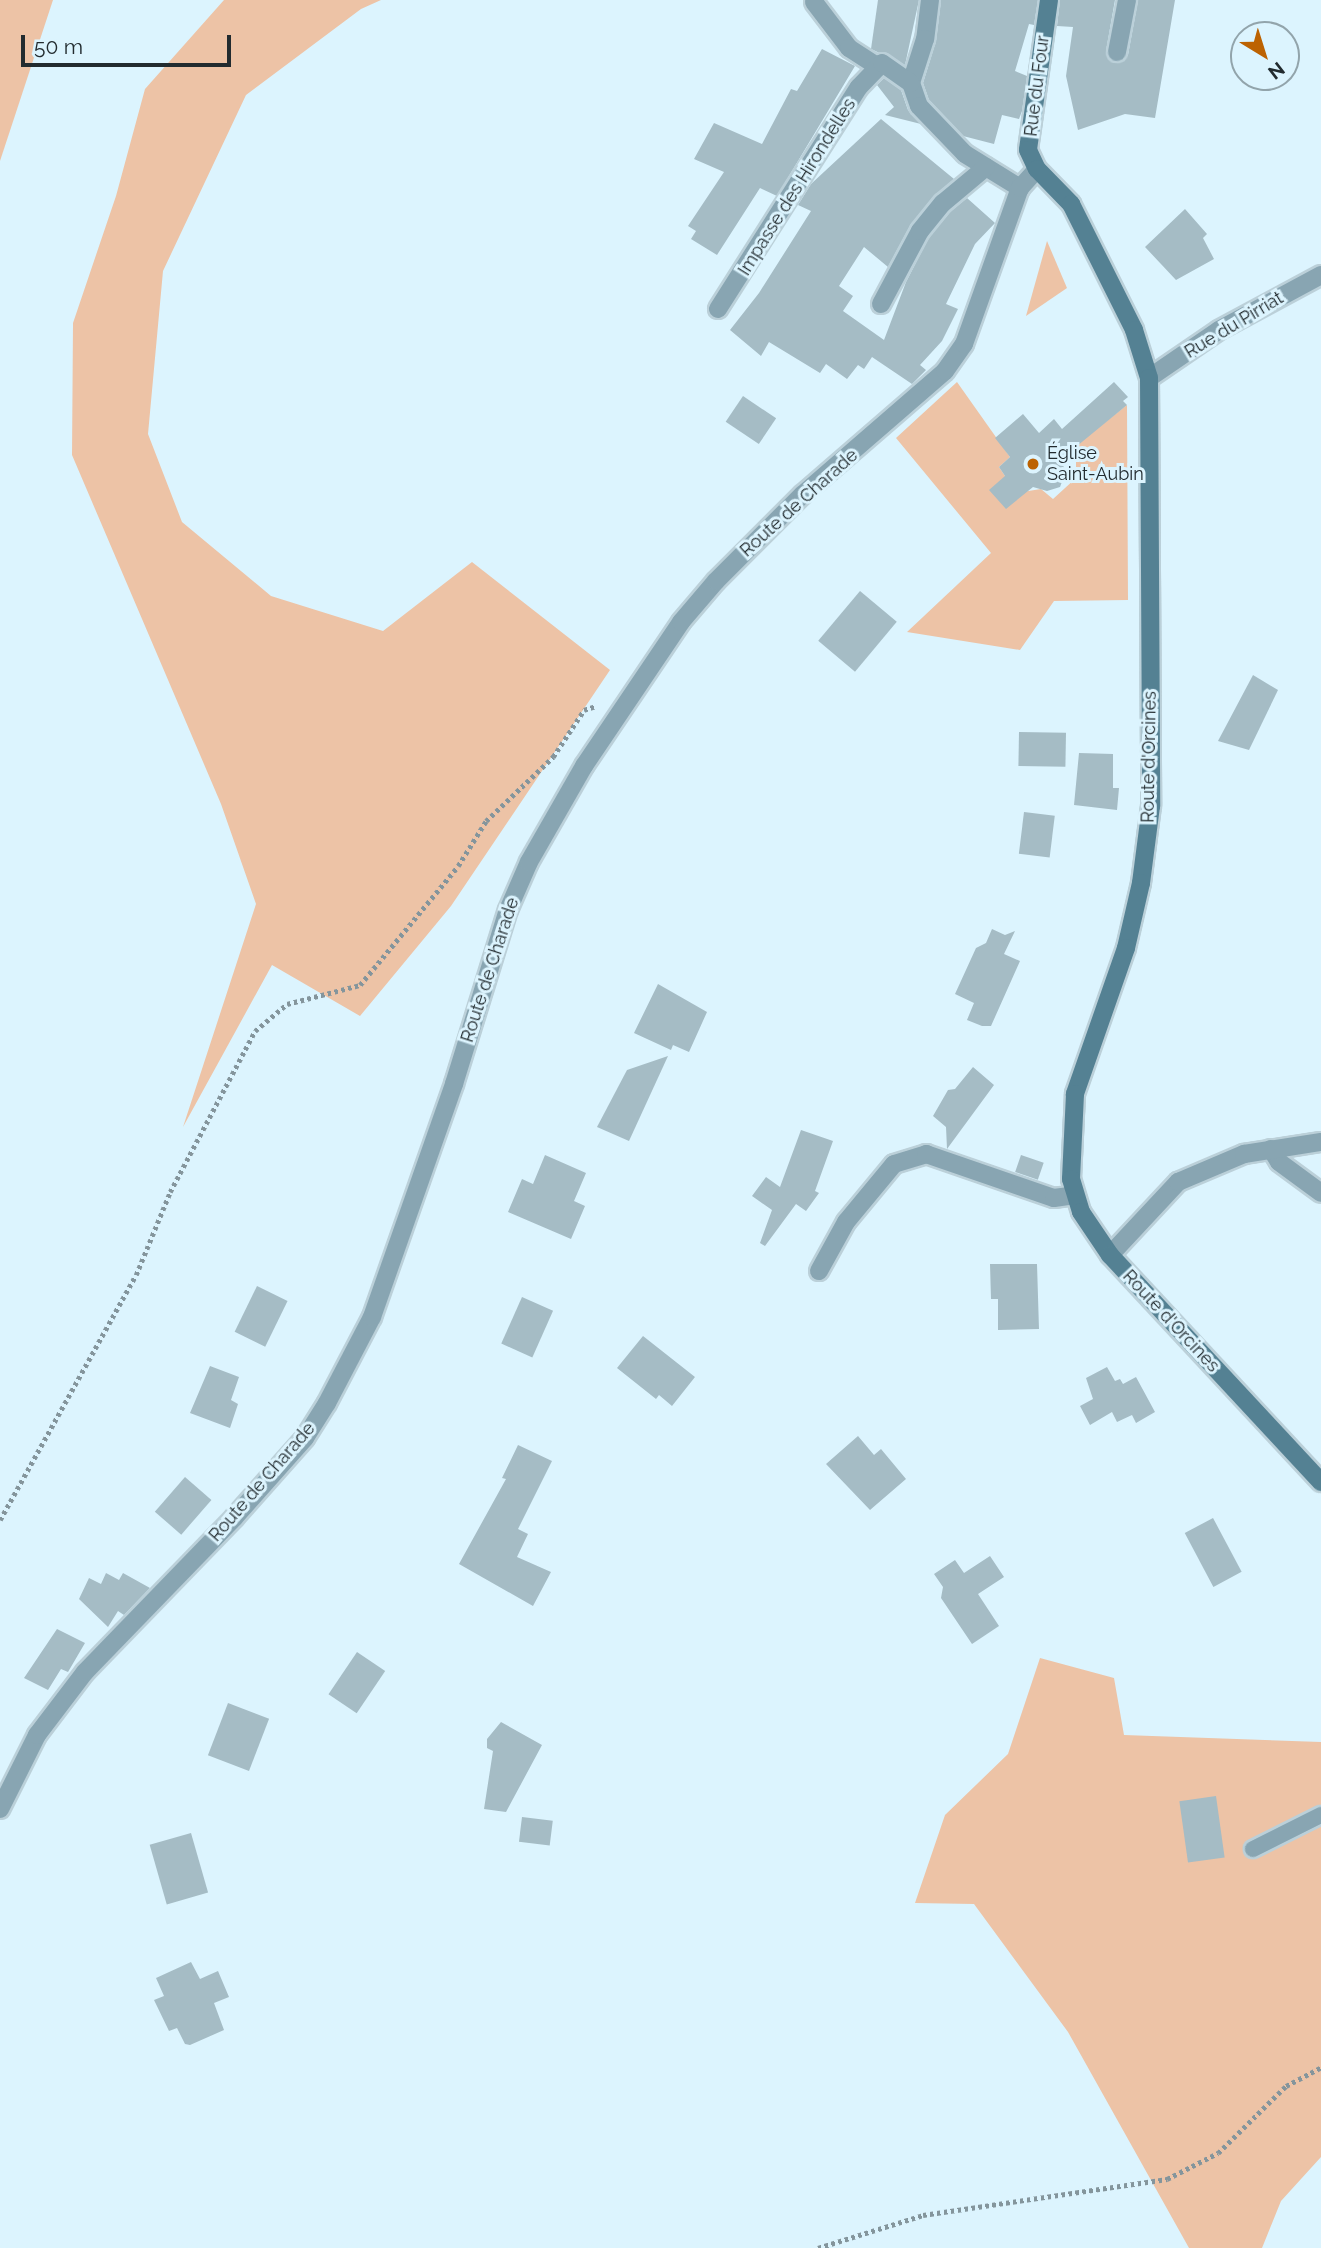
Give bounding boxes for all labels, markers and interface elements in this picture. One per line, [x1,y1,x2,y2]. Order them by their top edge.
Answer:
scale bar [24,21,234,65]
north arrow [1230,21,1300,91]
text: 50 m [34,34,83,59]
street label: Rue du Four [1020,34,1054,138]
text: N [1264,58,1289,84]
street label: Impasse des Hirondelles [734,94,860,280]
street label: Rue du Pirriat [1181,287,1287,363]
place label: Église Saint-Aubin [1047,443,1144,486]
street label: Route de Charade [736,445,862,561]
marker: Église Saint-Aubin [1025,456,1041,472]
street label: Route d'Orcines [1137,691,1161,823]
street label: Route de Charade [456,895,524,1045]
street label: Route d'Orcines [1118,1265,1224,1377]
street label: Route de Charade [204,1418,320,1546]

